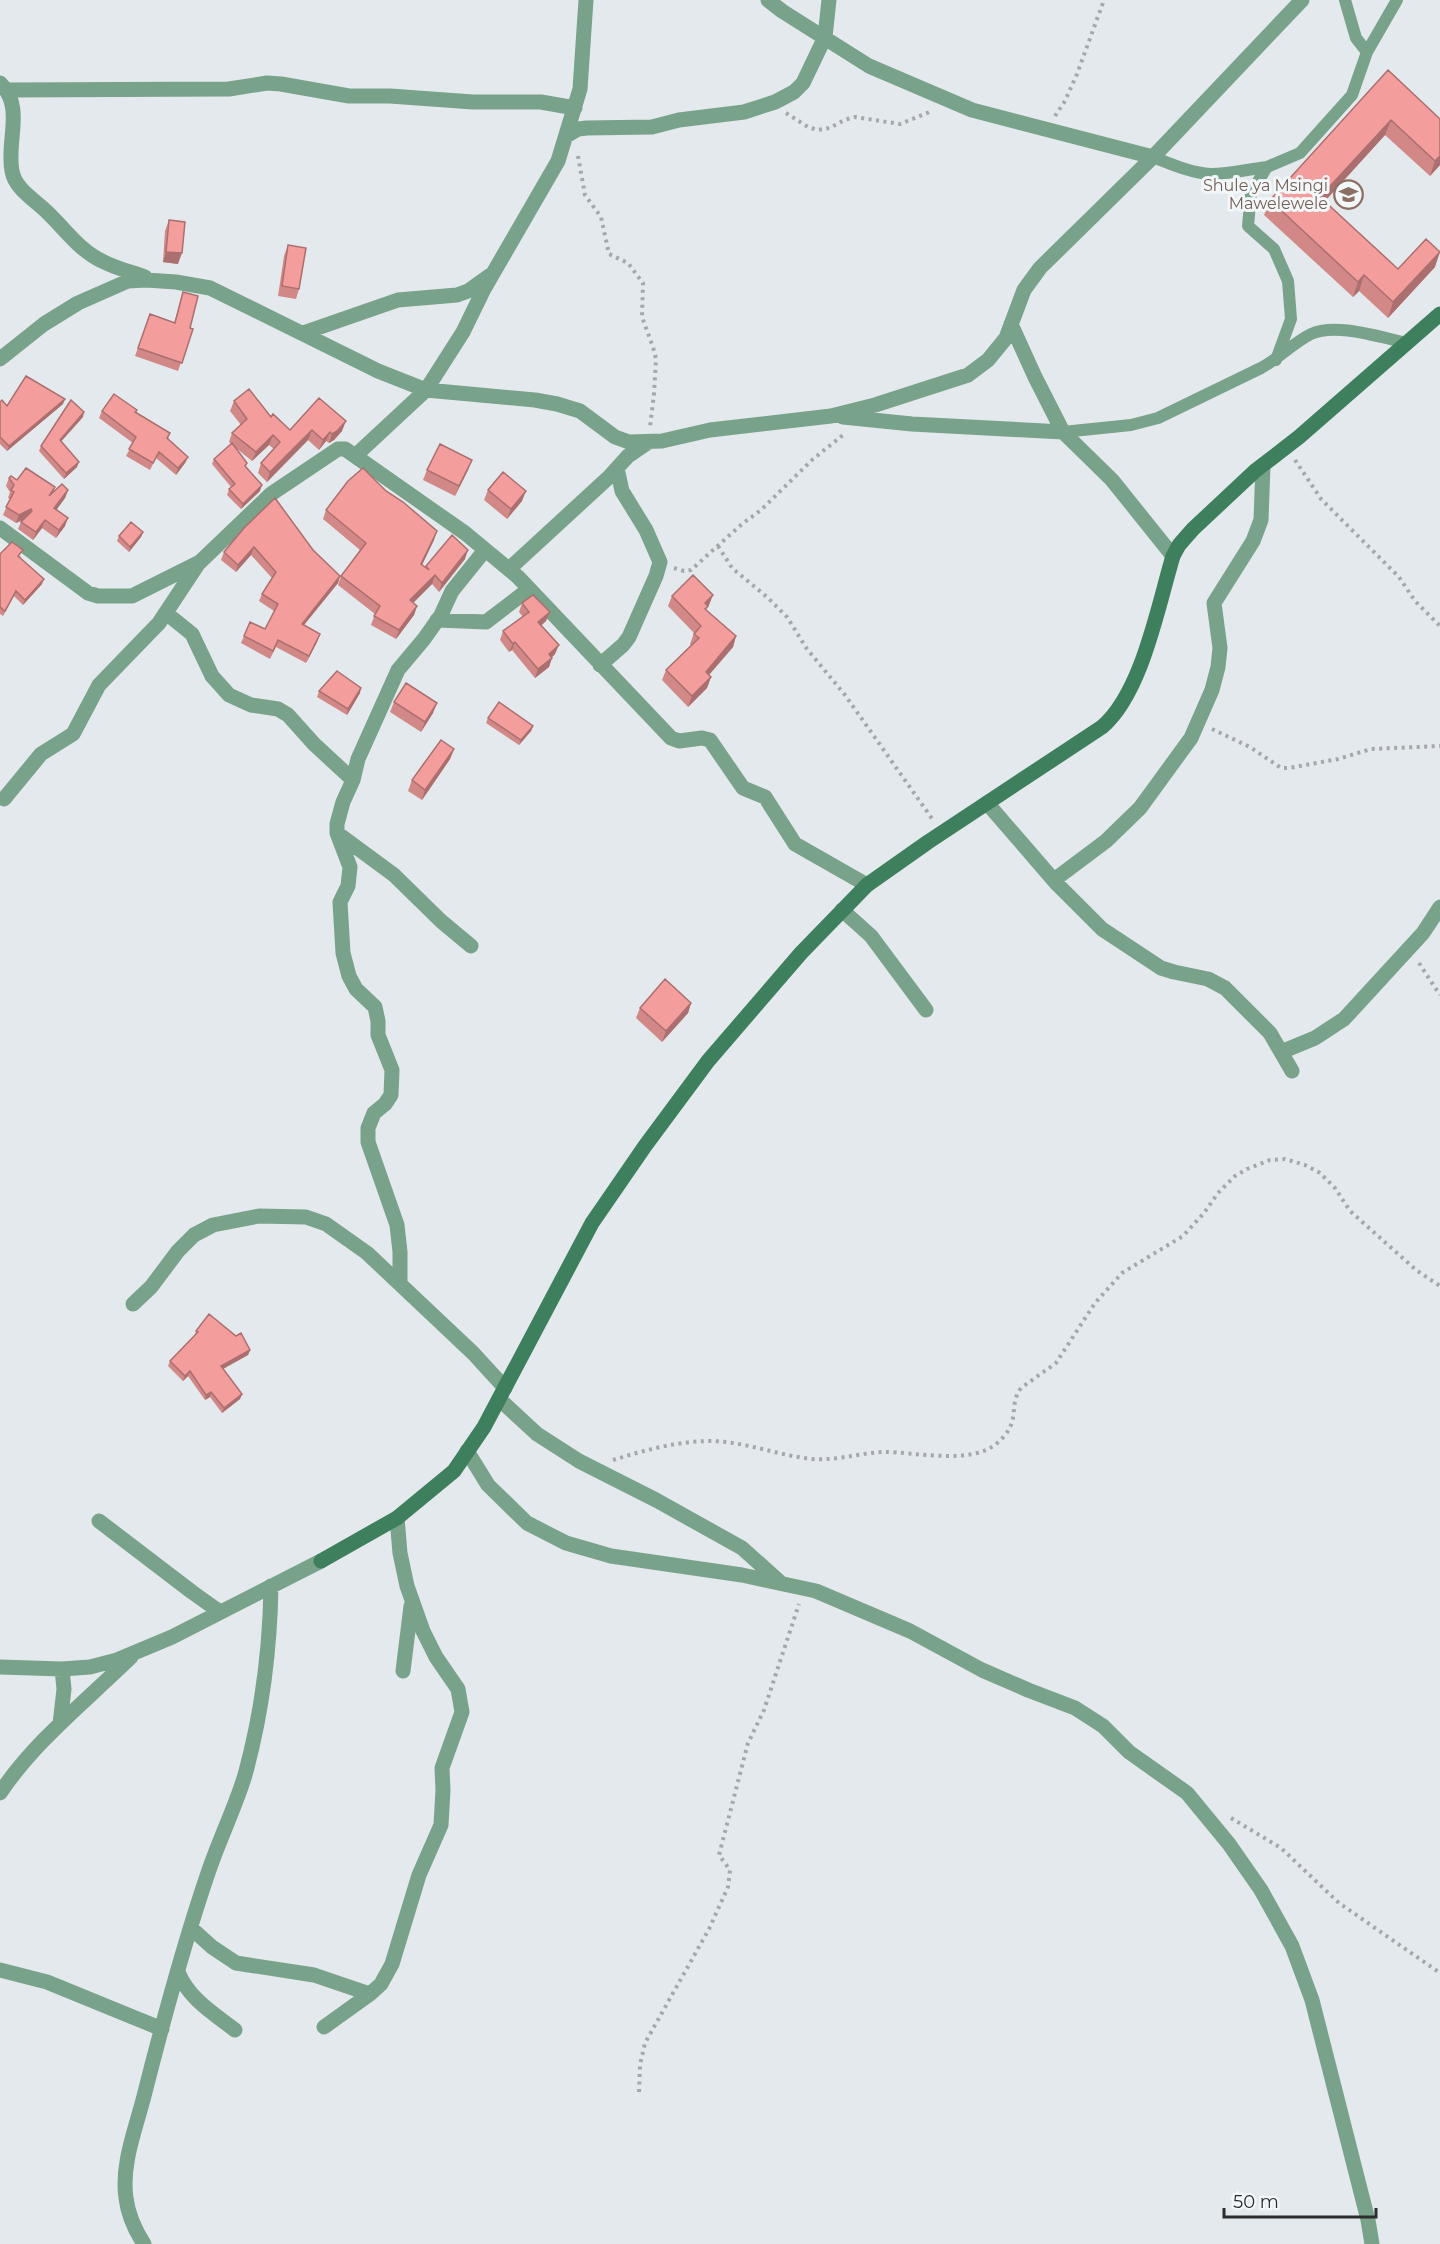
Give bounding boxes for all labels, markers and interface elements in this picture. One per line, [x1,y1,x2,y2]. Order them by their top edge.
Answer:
place label: Shule ya Msingi Mawelewele [1203,176,1328,213]
school or university icon: Shule ya Msingi Mawelewele [1333,178,1365,210]
scale bar [1224,2181,1376,2219]
text: 50 m [1233,2191,1279,2213]

